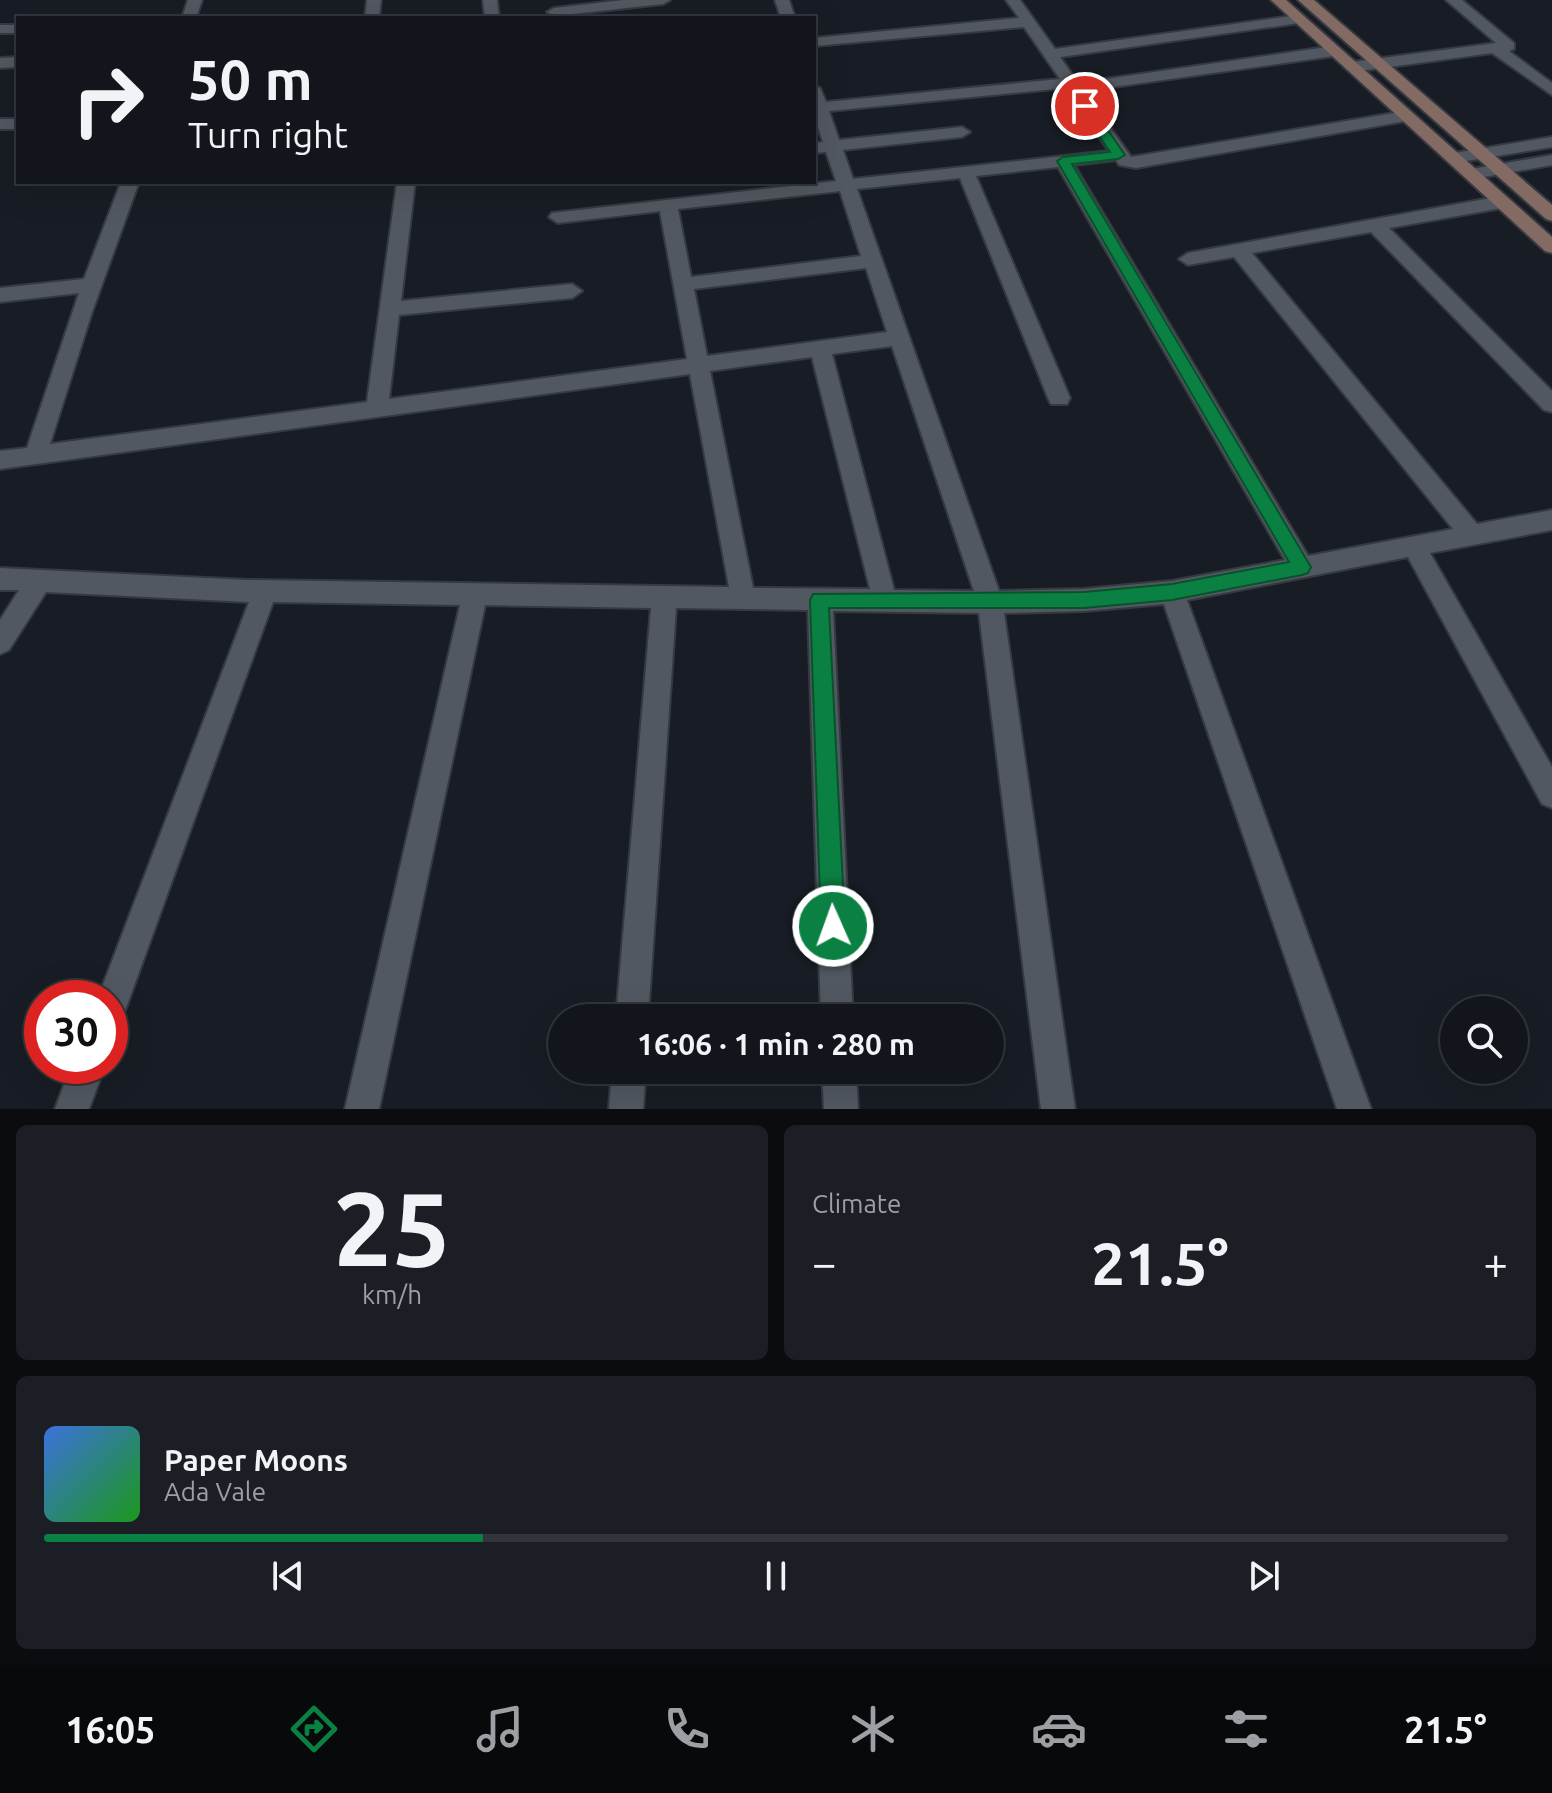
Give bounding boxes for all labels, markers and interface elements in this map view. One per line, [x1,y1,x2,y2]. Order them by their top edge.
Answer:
icon: right [56,48,160,152]
text: 50 m [188,48,313,111]
pin [1051,72,1119,140]
icon: arrive [1063,84,1107,128]
text: Turn right [188,114,348,155]
position arrow [791,884,875,968]
speed limit sign: 30 [24,980,128,1084]
map controls [1440,996,1528,1084]
button: search [1440,996,1528,1084]
text: 16:06 · 1 min · 280 m [637,1027,915,1061]
text: 25 [333,1169,451,1286]
text: Climate [812,1189,901,1218]
text: 21.5° [1091,1229,1229,1296]
text: − [812,1238,837,1287]
text: + [1483,1238,1508,1287]
text: km/h [362,1280,422,1309]
text: Paper Moons [164,1443,348,1477]
text: Ada Vale [164,1477,266,1506]
icon: previous [266,1554,310,1598]
icon: pause [754,1554,798,1598]
icon: next [1242,1554,1286,1598]
icon: directions [286,1701,342,1757]
icon: music [472,1701,528,1757]
icon: phone [659,1701,715,1757]
icon: climate [845,1701,901,1757]
icon: car [1031,1701,1087,1757]
icon: filters [1218,1701,1274,1757]
text: 16:05 [65,1709,155,1750]
text: 21.5° [1404,1709,1487,1750]

